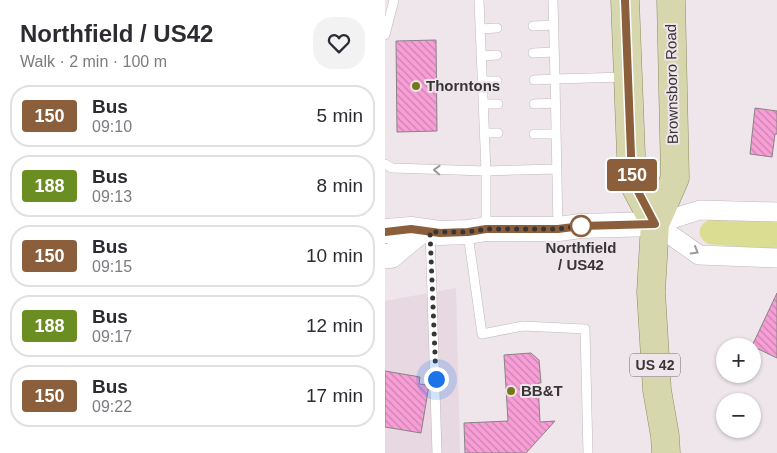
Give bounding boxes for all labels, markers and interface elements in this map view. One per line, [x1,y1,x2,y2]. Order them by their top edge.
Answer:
button: heart [313,17,365,69]
text: Northfield / US42 [20,20,213,47]
street label: Brownsboro Road [662,24,681,144]
text: Walk · 2 min · 100 m [20,53,167,70]
place label: Thorntons [426,77,500,94]
marker: Thorntons [410,80,422,92]
text: Bus [92,96,128,117]
text: 5 min [317,105,363,126]
text: 150 [34,106,65,126]
text: 09:10 [92,118,132,135]
line badge: 150 [603,159,661,191]
one-way arrow [433,164,441,175]
text: 150 [617,165,647,185]
text: Bus [92,166,128,187]
text: 8 min [317,175,363,196]
text: 188 [34,176,65,196]
text: 09:13 [92,188,132,205]
marker: Northfield / US42 [570,215,592,237]
text: Bus [92,236,128,257]
place label: Northfield / US42 [546,239,616,273]
text: 10 min [306,245,363,266]
one-way arrow [690,245,699,255]
text: 150 [34,246,65,266]
text: 09:15 [92,258,132,275]
text: Bus [92,306,128,327]
text: 12 min [306,315,363,336]
text: 188 [34,316,65,336]
text: 09:17 [92,328,132,345]
map controls [716,338,761,438]
button: + [716,338,761,383]
road number: US 42 [630,354,680,376]
your location [424,367,449,392]
text: Bus [92,376,128,397]
place label: BB&T [521,382,563,399]
text: 17 min [306,385,363,406]
marker: BB&T [505,385,517,397]
text: 150 [34,386,65,406]
button: − [716,393,761,438]
text: 09:22 [92,398,132,415]

